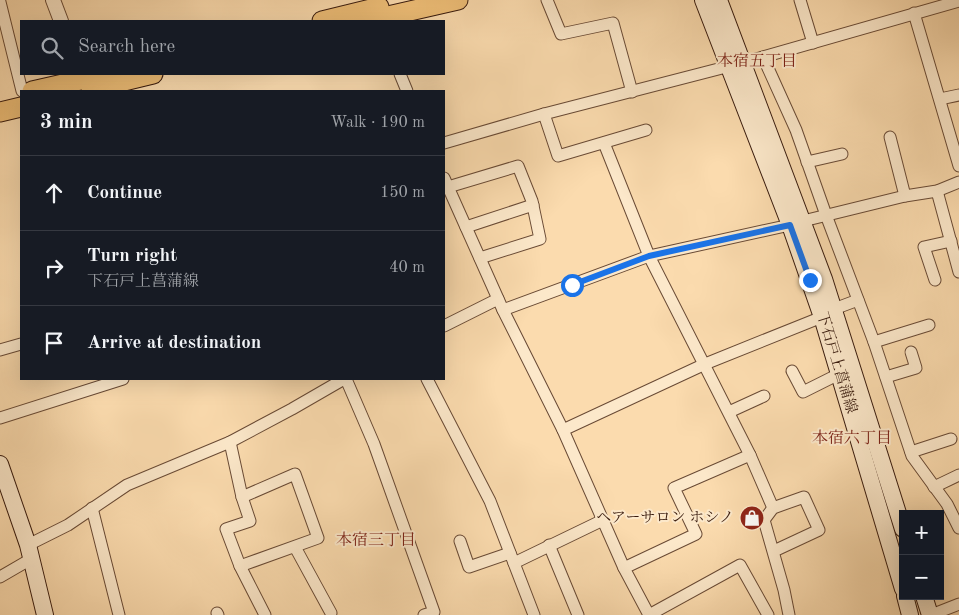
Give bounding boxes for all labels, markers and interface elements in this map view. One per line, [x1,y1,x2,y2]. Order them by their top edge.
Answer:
search box [20,20,445,75]
icon: search [38,34,66,62]
text: Search here [78,38,175,57]
district label: 本宿五丁目 [717,52,797,70]
text: 3 min [40,112,93,133]
text: Walk · 190 m [330,115,425,131]
icon: ahead [40,179,68,207]
text: Continue [87,184,162,203]
text: 150 m [380,185,425,201]
text: Turn right [87,247,177,266]
icon: right [40,254,68,282]
text: 40 m [389,260,425,276]
route end [799,269,822,292]
text: 下石戸上菖蒲線 [87,274,199,290]
route start [561,274,584,297]
street label: 下石戸上菖蒲線 [813,310,860,415]
icon: arrive [40,329,68,357]
text: Arrive at destination [87,334,261,353]
district label: 本宿六丁目 [812,429,892,447]
shop icon: ヘアーサロン ホシノ [739,505,765,531]
place label: ヘアーサロン ホシノ [596,510,734,526]
map controls [899,510,944,600]
button: + [899,510,944,555]
district label: 本宿三丁目 [336,531,416,549]
button: − [899,555,944,600]

